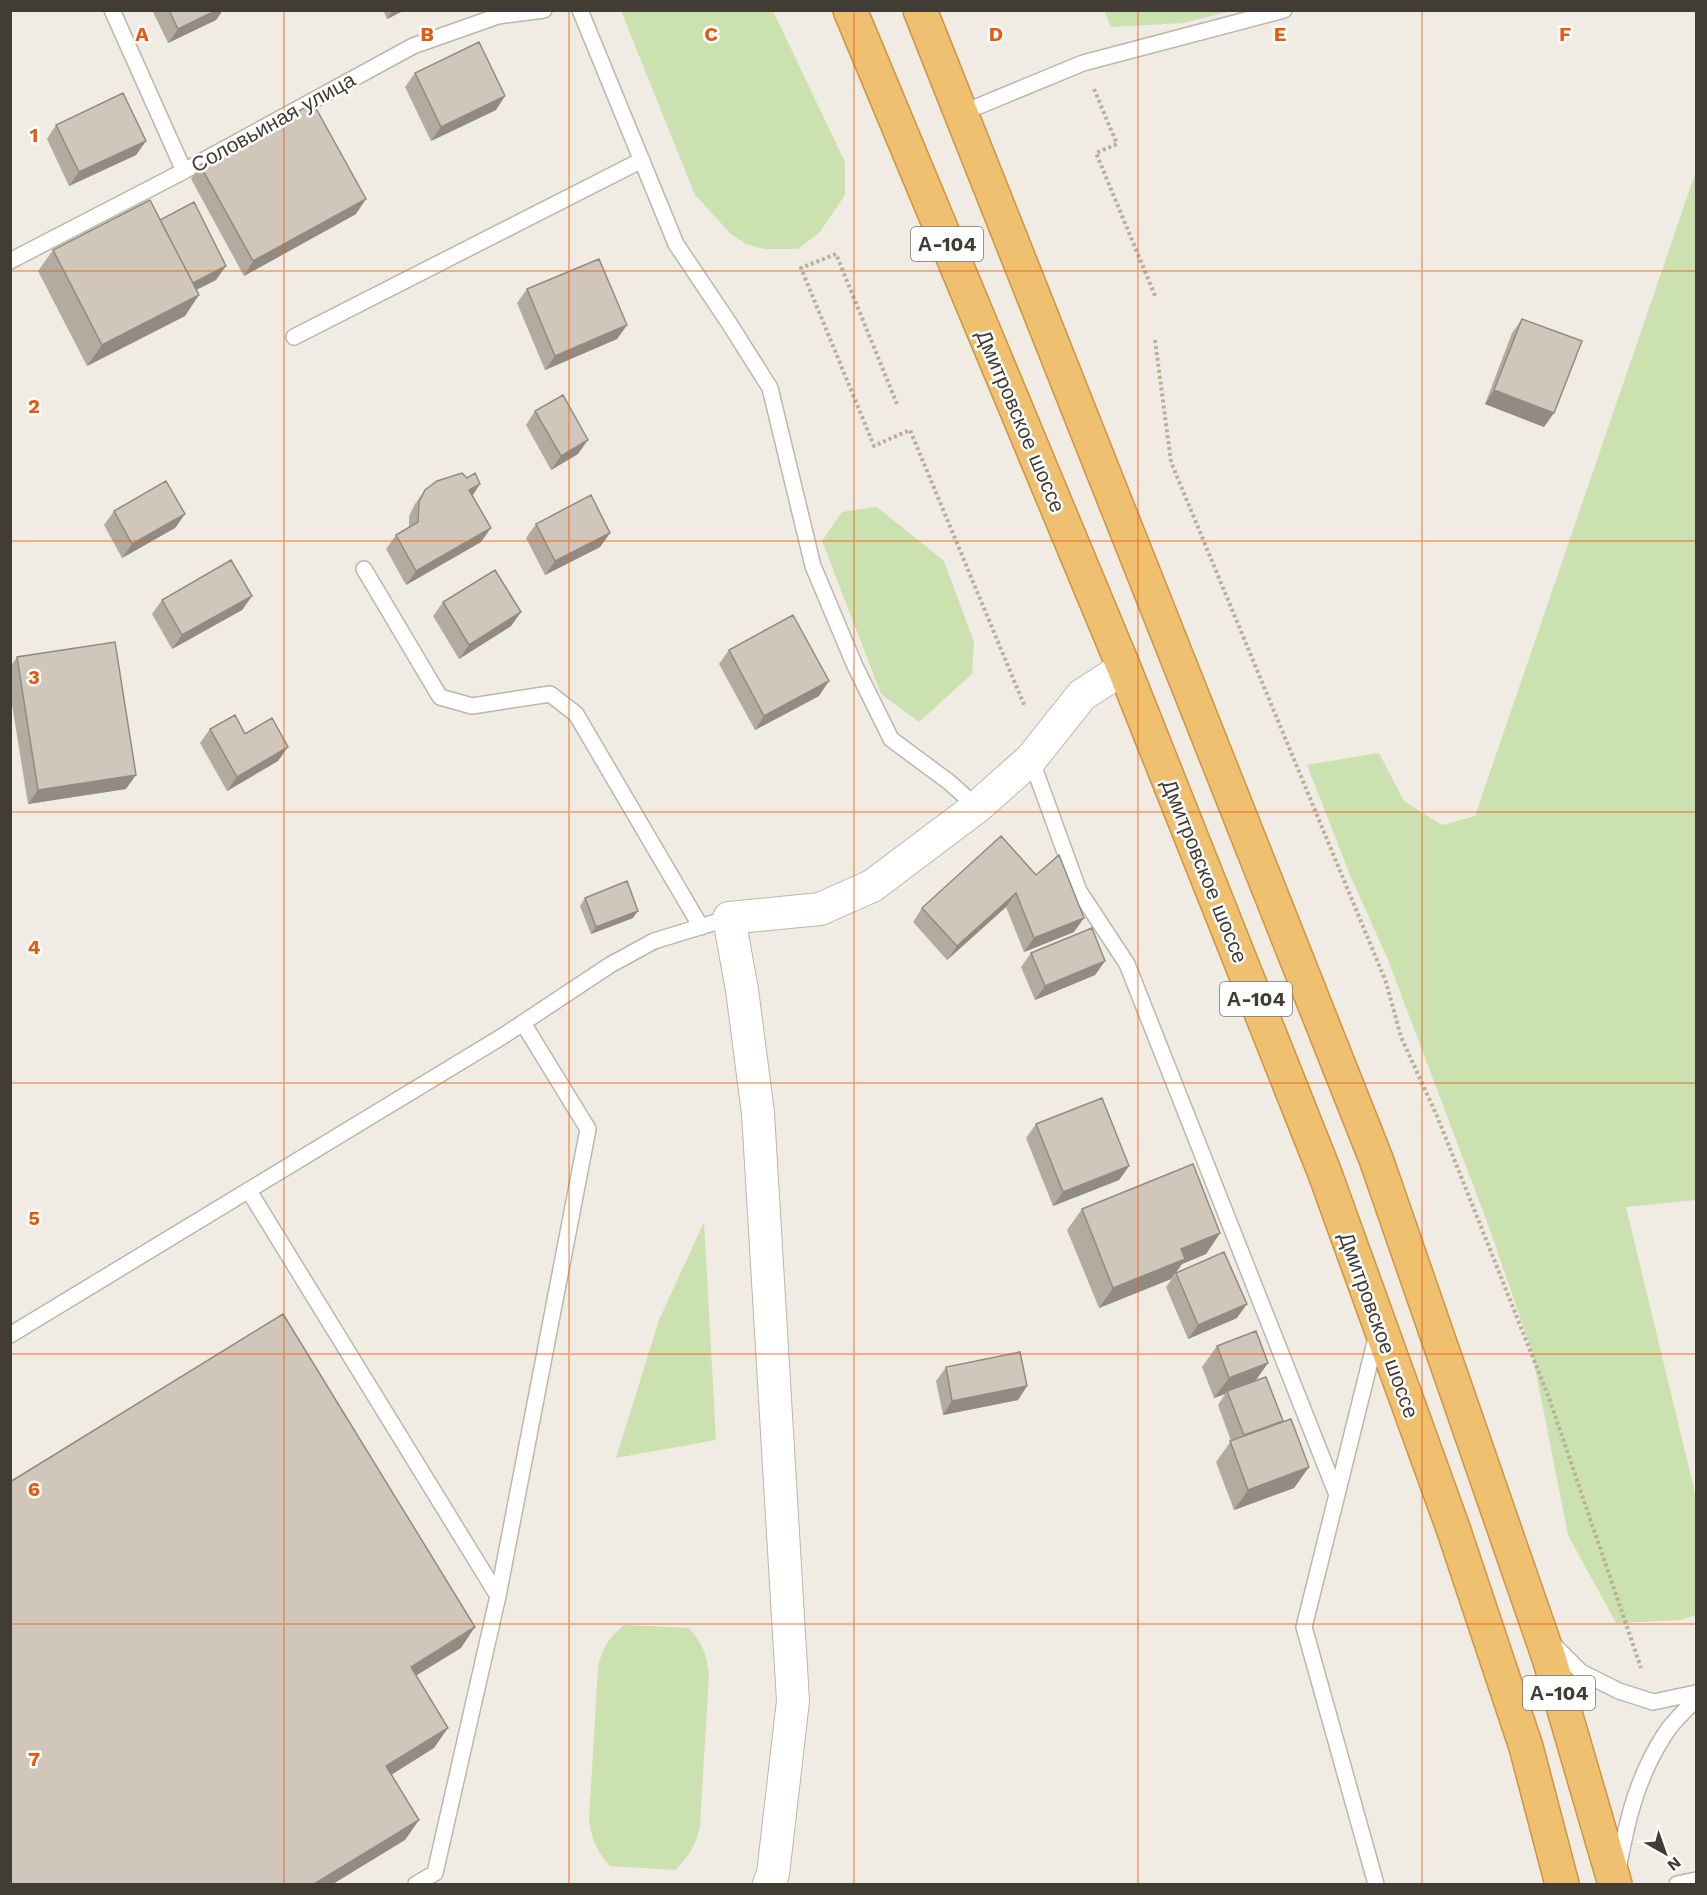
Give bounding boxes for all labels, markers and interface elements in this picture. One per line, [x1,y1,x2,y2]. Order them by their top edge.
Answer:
text: A [135,22,149,46]
text: B [420,22,434,46]
text: C [704,22,718,46]
text: D [989,22,1003,46]
text: E [1274,22,1286,46]
text: F [1559,22,1571,46]
street label: Соловьиная улица [187,66,360,178]
text: 1 [30,123,38,147]
road number: А-104 [911,227,983,261]
street label: Дмитровское шоссе [971,326,1071,516]
text: 2 [28,394,40,418]
text: 3 [28,665,40,689]
street label: Дмитровское шоссе [1157,775,1253,967]
text: 4 [28,935,41,959]
road number: А-104 [1220,982,1292,1016]
text: 5 [28,1206,40,1230]
street label: Дмитровское шоссе [1334,1229,1424,1421]
text: 6 [28,1477,40,1501]
road number: А-104 [1523,1676,1595,1710]
text: 7 [28,1747,40,1771]
north arrow [1635,1823,1695,1883]
text: N [1664,1853,1685,1875]

